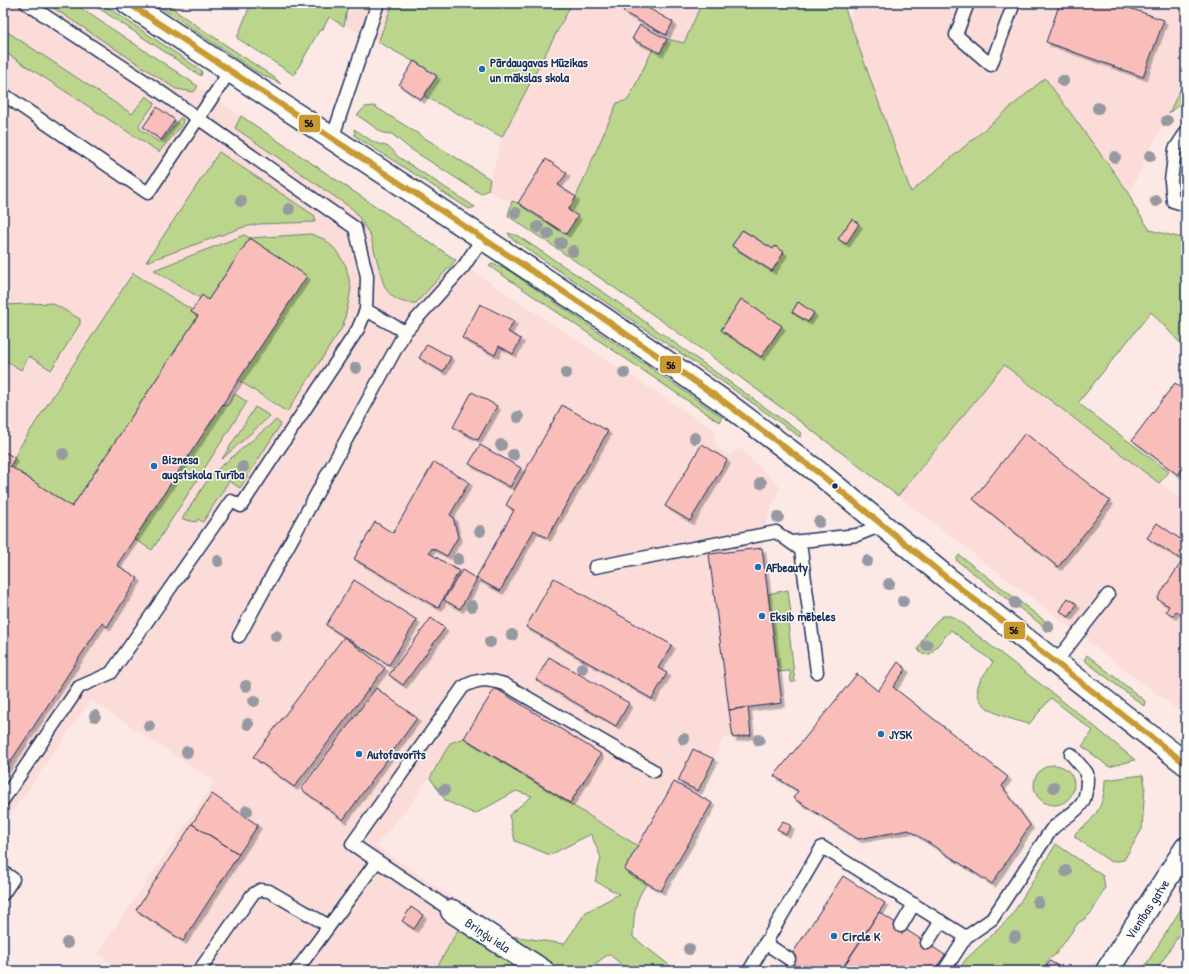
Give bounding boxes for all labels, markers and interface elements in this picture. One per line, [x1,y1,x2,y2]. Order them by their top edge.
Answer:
place label: Pārdaugavas Mūzikas un mākslas skola [490,53,588,86]
marker: Pārdaugavas Mūzikas un mākslas skola [477,64,487,74]
line badge: 56 [298,114,321,133]
text: 56 [304,116,314,130]
line badge: 56 [659,355,682,374]
text: 56 [666,358,676,372]
place label: Biznesa augstskola Turība [162,450,245,484]
marker: Biznesa augstskola Turība [149,461,159,471]
unlabelled marker [830,481,840,491]
place label: AFbeauty [766,558,809,577]
marker: AFbeauty [753,562,763,572]
place label: Eksib mēbeles [770,607,836,625]
marker: Eksib mēbeles [757,611,767,621]
line badge: 56 [1003,621,1026,640]
text: 56 [1009,623,1019,637]
place label: JYSK [889,725,913,743]
marker: JYSK [876,729,886,739]
place label: Autofavorīts [367,745,426,763]
marker: Autofavorīts [354,749,364,759]
street label: Vienības gatve [1121,875,1173,943]
street label: Briņģu iela [462,913,514,957]
place label: Circle K [842,927,881,945]
marker: Circle K [829,931,839,941]

